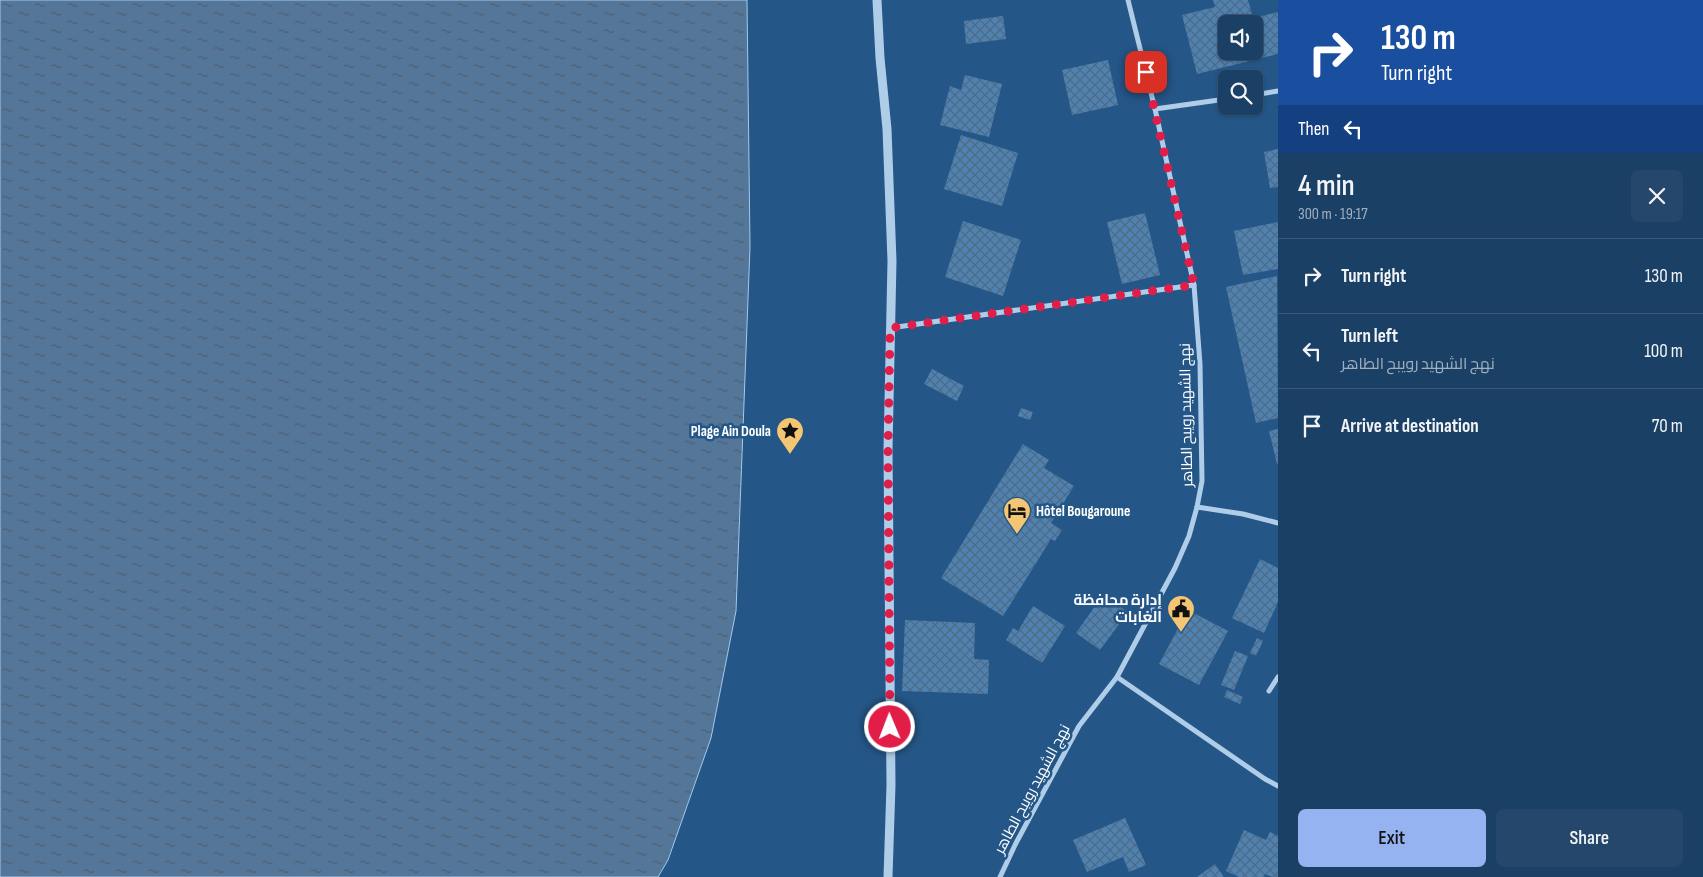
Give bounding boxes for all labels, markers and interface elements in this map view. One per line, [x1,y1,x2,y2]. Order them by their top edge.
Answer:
map controls [1218,15,1263,115]
button: sound [1218,15,1263,60]
text: 130 m [1381,17,1456,60]
icon: right [1298,20,1363,85]
pin [1125,51,1167,93]
icon: arrive [1132,58,1160,86]
text: Turn right [1381,60,1452,87]
button: search [1218,70,1263,115]
icon: left [1339,115,1367,143]
text: Then [1298,118,1329,141]
text: 4 min [1298,168,1355,204]
button: close [1631,170,1683,222]
text: 300 m · 19:17 [1298,205,1368,224]
icon: right [1298,262,1326,290]
text: Turn right [1341,265,1406,288]
text: 130 m [1645,265,1683,288]
text: Turn left [1341,325,1398,348]
icon: left [1298,337,1326,365]
text: 100 m [1644,340,1683,363]
street label: نهج الشهيد رويبح الطاهر [1176,343,1198,488]
text: نهج الشهيد رويبح الطاهر [1341,355,1495,374]
icon: arrive [1298,412,1326,440]
text: Arrive at destination [1341,415,1479,438]
text: 70 m [1652,415,1683,438]
place icon: Plage Ain Doula [775,416,805,455]
place label: Plage Ain Doula [691,422,771,441]
hotel icon: Hôtel Bougaroune [1002,496,1032,535]
place label: Hôtel Bougaroune [1036,502,1130,521]
place label: إدارة محافظة الغابات [1073,591,1162,627]
public building icon: إدارة محافظة الغابات [1166,594,1196,633]
position arrow [863,700,915,752]
street label: نهج الشهيد رويبح الطاهر [990,721,1076,859]
button: Exit [1298,809,1486,867]
button: Share [1496,809,1683,867]

